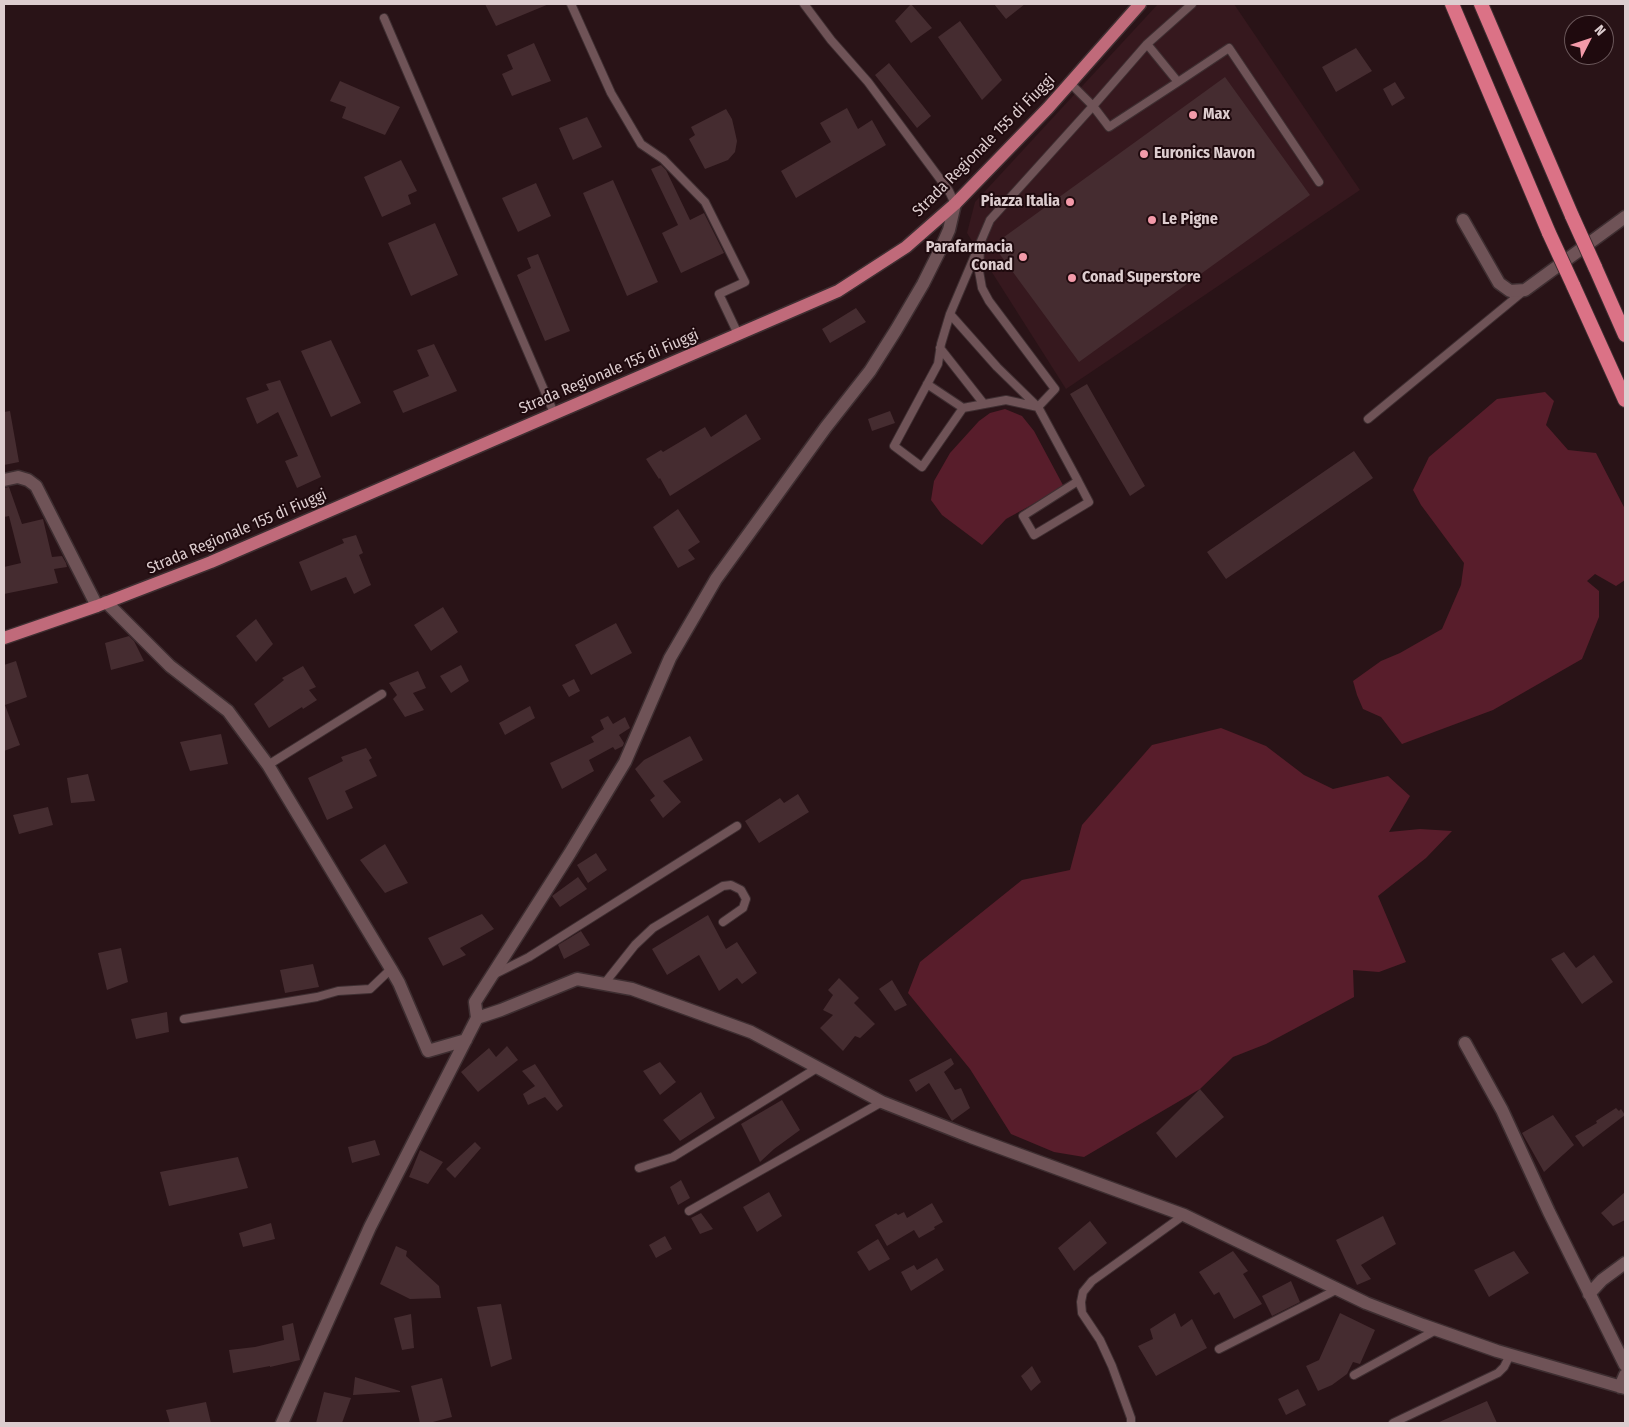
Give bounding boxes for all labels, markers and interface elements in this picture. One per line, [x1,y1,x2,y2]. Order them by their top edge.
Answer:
north arrow [1564,15,1614,65]
text: N [1591,22,1609,39]
street label: Strada Regionale 155 di Fiuggi [909,71,1059,221]
place label: Max [1203,105,1230,125]
marker: Max [1187,109,1199,121]
place label: Euronics Navon [1154,144,1255,164]
marker: Euronics Navon [1138,148,1150,160]
place label: Piazza Italia [981,192,1060,212]
marker: Piazza Italia [1064,196,1076,208]
place label: Le Pigne [1162,210,1218,230]
marker: Le Pigne [1146,214,1158,226]
place label: Parafarmacia Conad [926,238,1013,276]
marker: Parafarmacia Conad [1017,251,1029,263]
place label: Conad Superstore [1082,268,1201,288]
marker: Conad Superstore [1066,272,1078,284]
street label: Strada Regionale 155 di Fiuggi [516,325,702,419]
street label: Strada Regionale 155 di Fiuggi [144,485,330,579]

